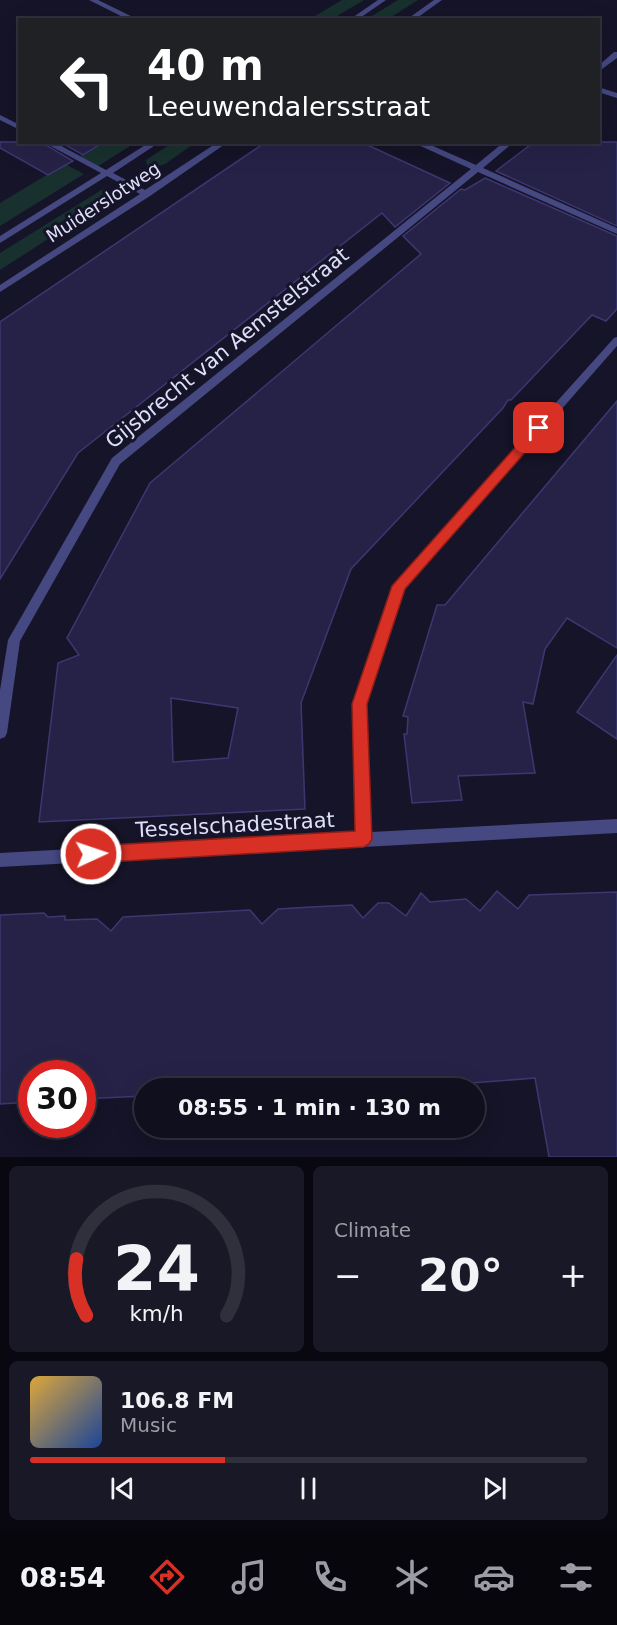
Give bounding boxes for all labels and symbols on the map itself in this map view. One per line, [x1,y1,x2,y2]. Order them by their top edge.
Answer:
street label: Muiderslotweg [42,157,164,247]
street label: Gijsbrecht van Aemstelstraat [101,243,353,453]
pin [513,402,564,453]
street label: Tesselschadestraat [134,808,335,842]
position arrow [59,822,123,886]
speed limit sign: 30 [18,1060,96,1138]

